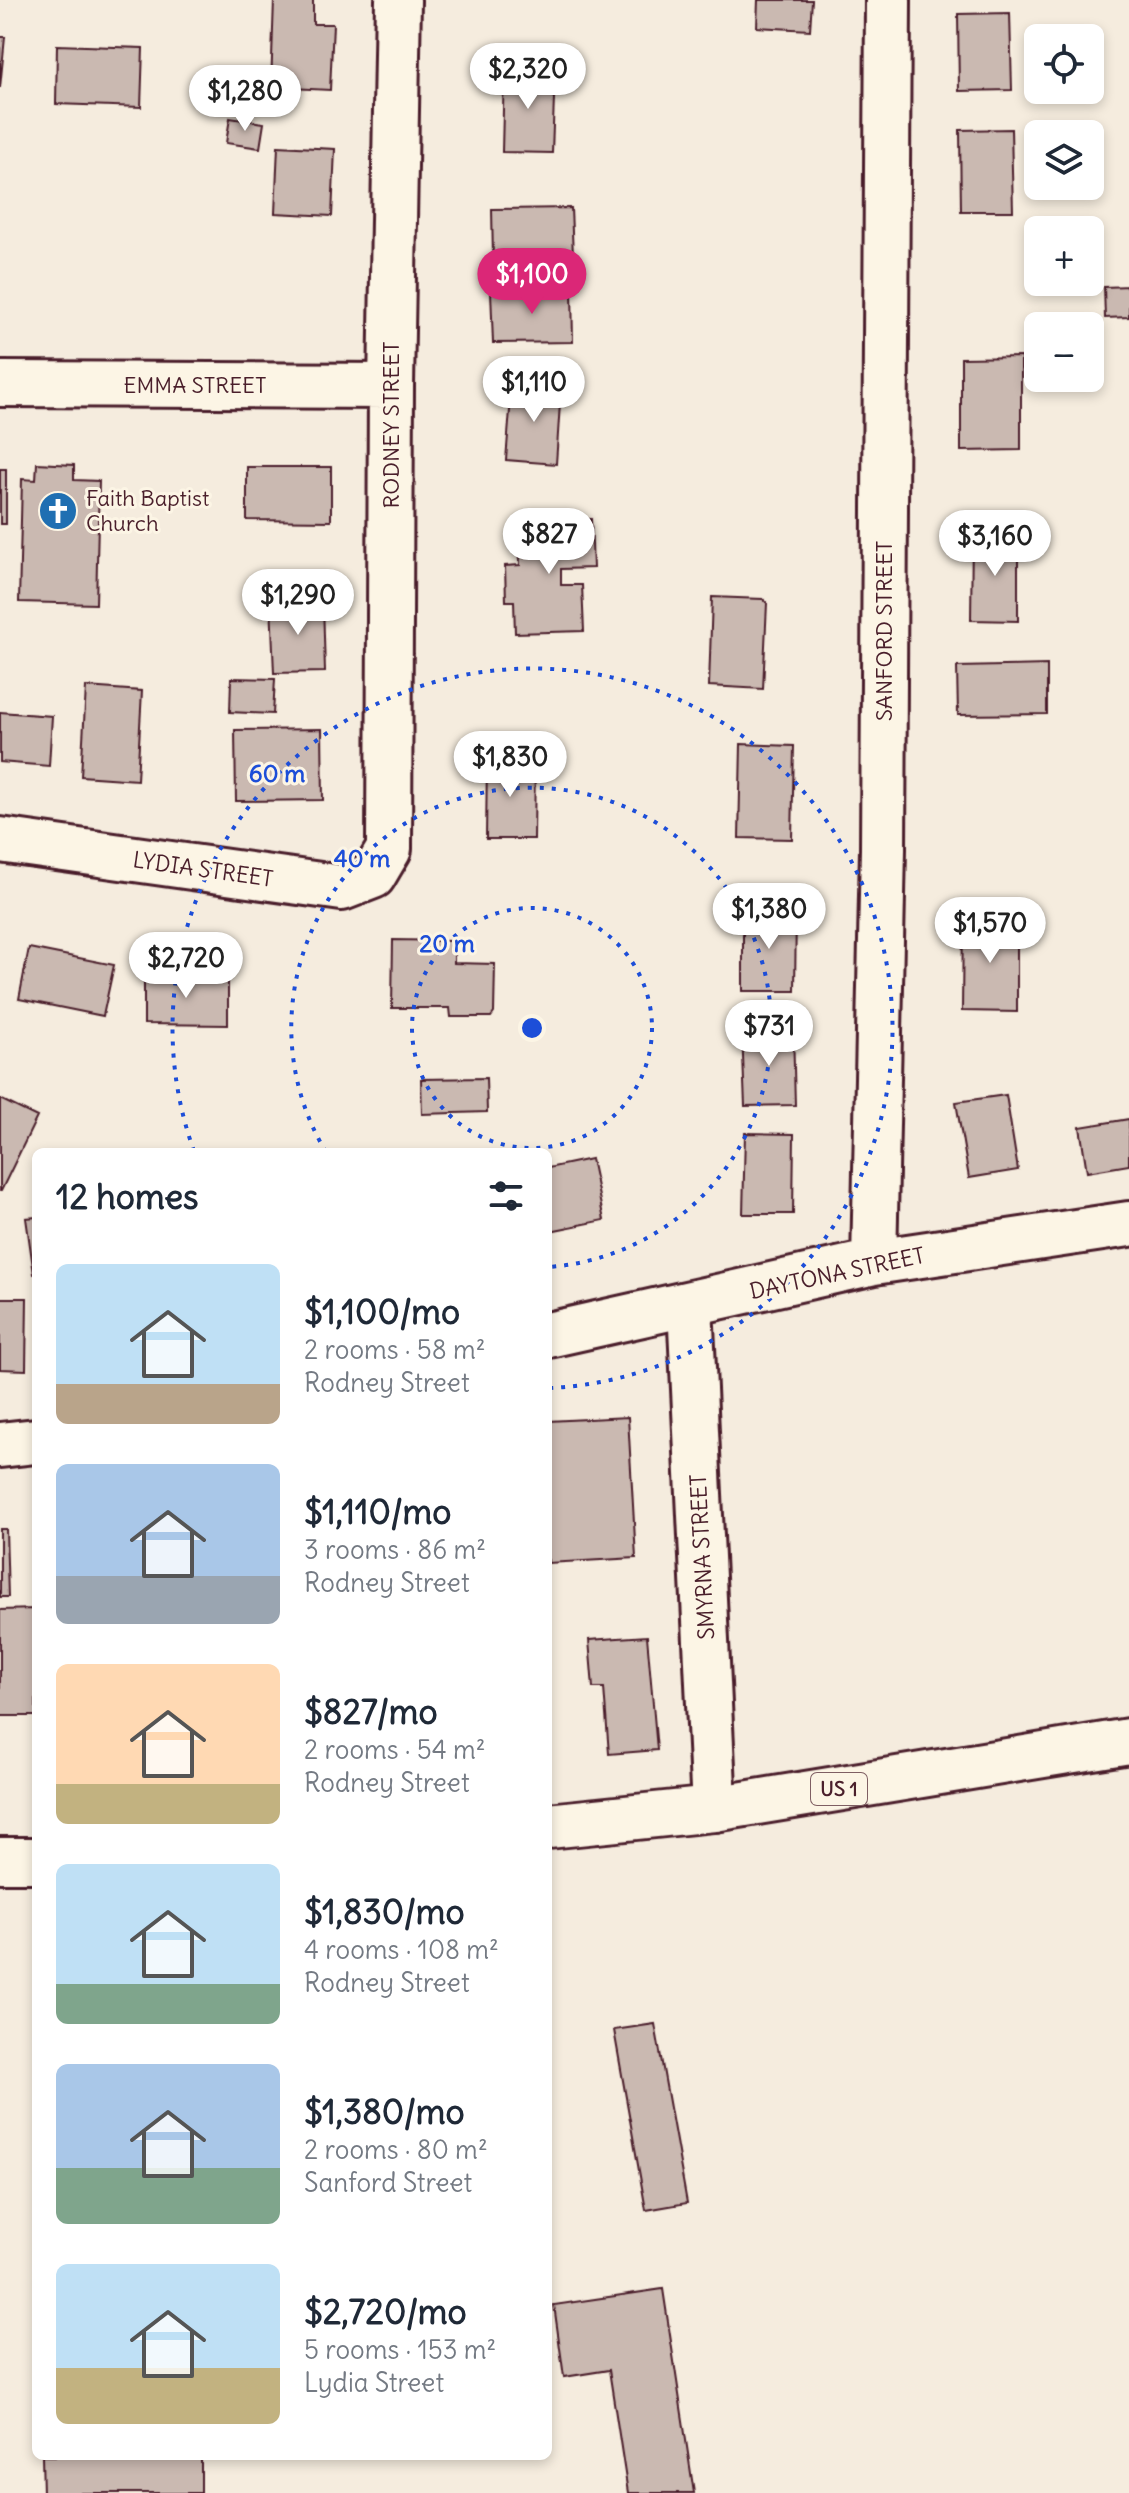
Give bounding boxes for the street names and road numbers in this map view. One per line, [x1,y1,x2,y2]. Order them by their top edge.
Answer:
street label: RODNEY STREET [377,341,405,509]
street label: EMMA STREET [123,371,267,399]
street label: SANFORD STREET [870,541,898,721]
street label: LYDIA STREET [131,845,275,893]
street label: DAYTONA STREET [747,1241,927,1305]
street label: SMYRNA STREET [684,1473,720,1641]
road number: US 1 [811,1773,867,1805]

